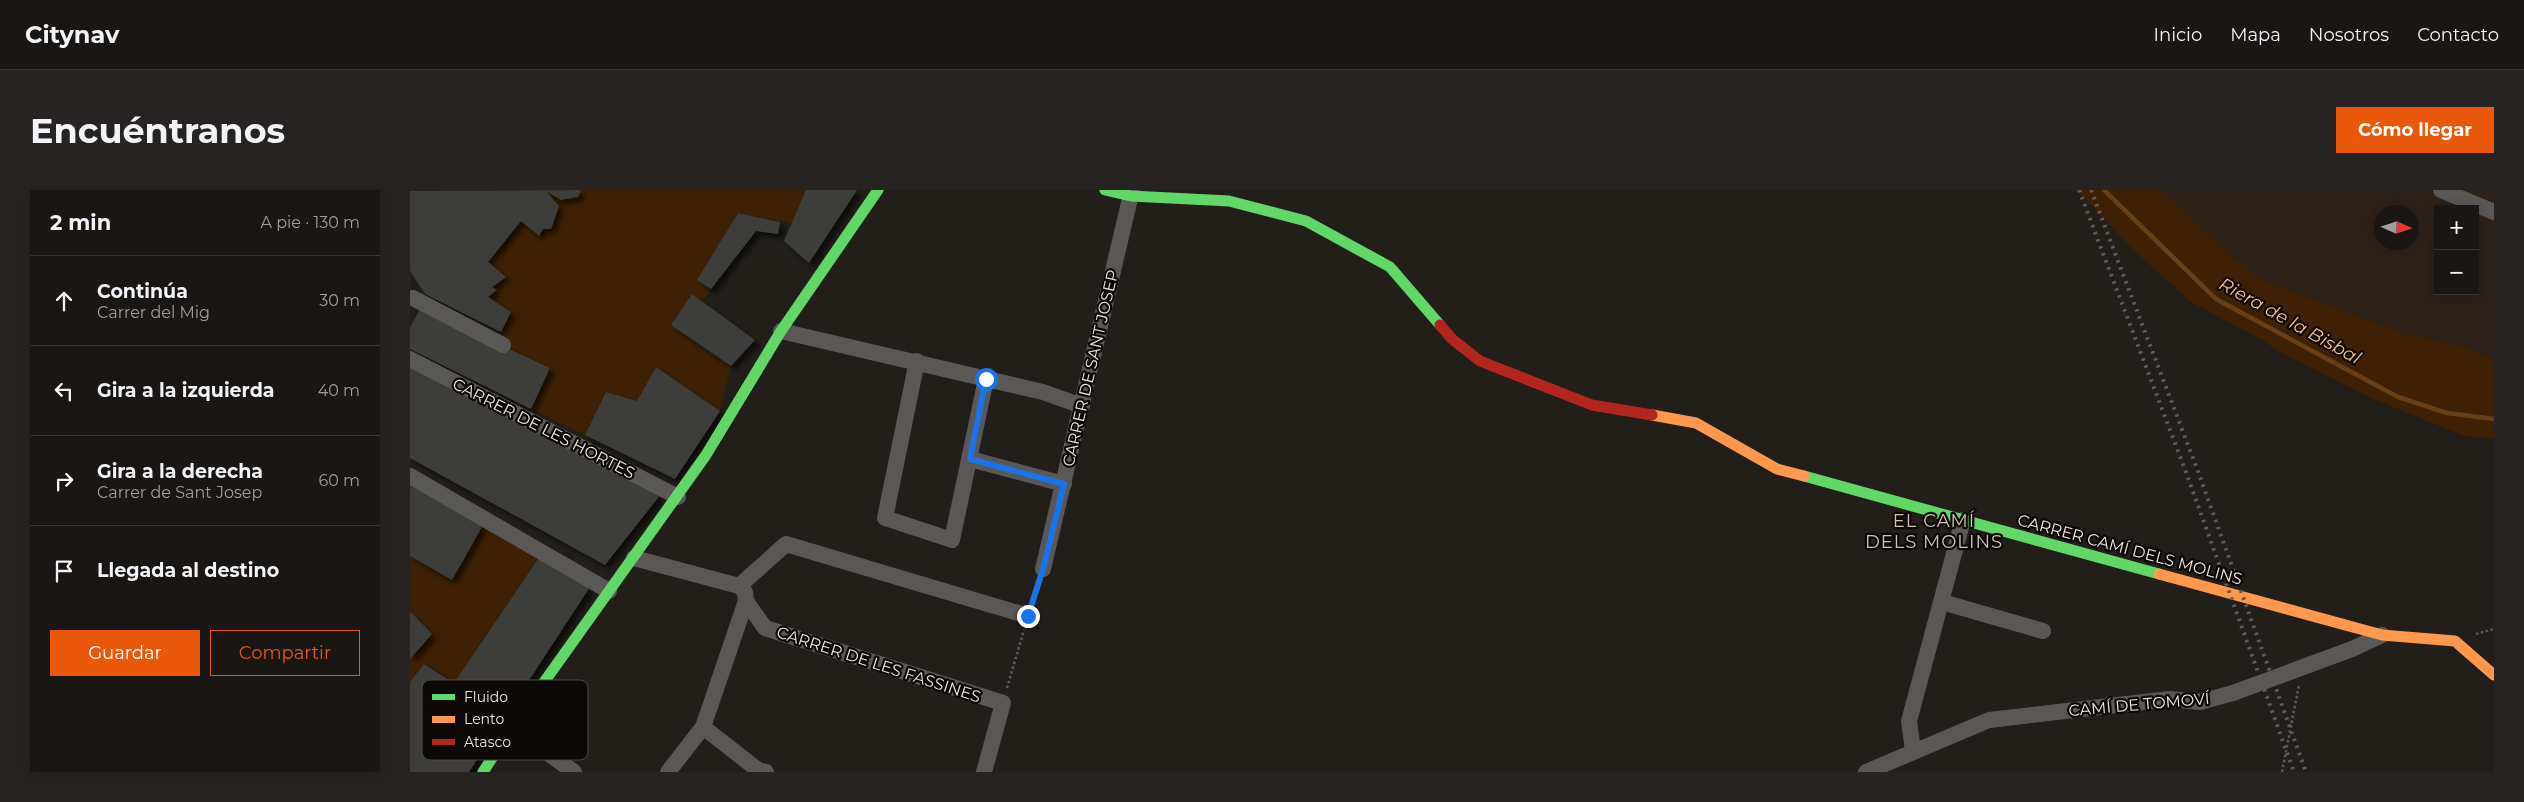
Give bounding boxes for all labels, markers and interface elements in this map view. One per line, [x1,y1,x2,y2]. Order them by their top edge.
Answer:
text: Citynav [25,20,119,49]
text: Inicio [2154,24,2202,46]
text: Mapa [2230,24,2281,46]
text: Nosotros [2309,24,2389,46]
text: Contacto [2417,24,2499,46]
button: Cómo llegar [2336,107,2494,153]
text: Encuéntranos [30,109,285,152]
north arrow [2374,205,2419,250]
map controls [2434,205,2479,295]
button: + [2434,205,2479,250]
text: 2 min [50,210,111,235]
text: A pie · 130 m [261,213,360,232]
button: − [2434,250,2479,295]
street label: CARRER DE SANT JOSEP [1059,268,1122,468]
water label: Riera de la Bisbal [2215,273,2365,369]
text: Continúa [97,280,188,303]
icon: ahead [50,287,78,315]
text: 30 m [319,291,360,310]
text: Carrer del Mig [97,303,210,322]
route start [975,368,998,391]
street label: CARRER DE LES HORTES [449,374,638,483]
icon: left [50,377,78,405]
text: Gira a la izquierda [97,379,275,402]
text: 40 m [318,381,360,400]
text: Gira a la derecha [97,460,263,483]
icon: right [50,467,78,495]
text: 60 m [318,471,360,490]
text: Carrer de Sant Josep [97,483,262,502]
district label: EL CAMÍ DELS MOLINS [1865,510,2003,553]
street label: CARRER CAMÍ DELS MOLINS [2015,510,2245,589]
icon: arrive [50,557,78,585]
text: Llegada al destino [97,559,279,582]
route end [1017,605,1040,628]
street label: CARRER DE LES FASSINES [774,622,983,707]
button: Guardar [50,630,200,676]
button: Compartir [210,630,360,676]
legend [422,680,588,760]
text: Fluido [464,688,508,706]
street label: CAMÍ DE TOMOVÍ [2068,689,2212,720]
text: Lento [464,710,504,728]
text: Atasco [464,733,511,751]

